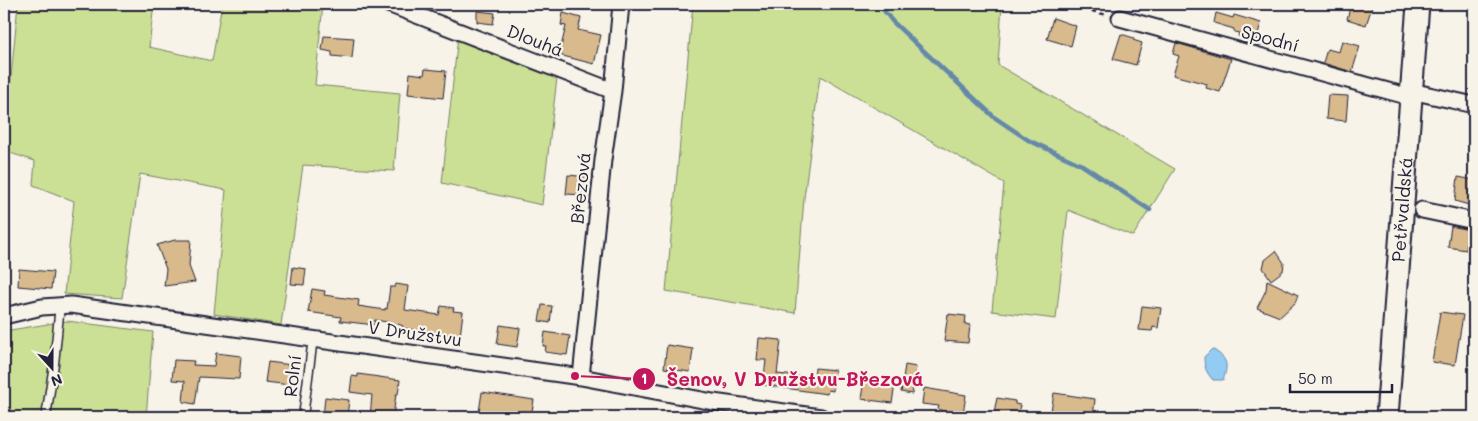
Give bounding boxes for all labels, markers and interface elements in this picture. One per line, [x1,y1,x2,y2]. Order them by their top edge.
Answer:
street label: Dlouhá [504,18,567,62]
street label: Spodní [1239,19,1302,57]
street label: Březová [564,151,596,225]
street label: Petřvaldská [1386,156,1417,263]
street label: V Družstvu [367,315,464,351]
north arrow [28,344,78,394]
street label: Rolní [278,353,306,398]
scale bar [1290,361,1393,393]
callout: Šenov, V Družstvu-Březová [631,362,933,396]
text: Šenov, V Družstvu-Březová [667,366,923,391]
text: 1 [641,368,647,388]
text: 50 m [1298,368,1333,388]
text: N [48,370,65,391]

